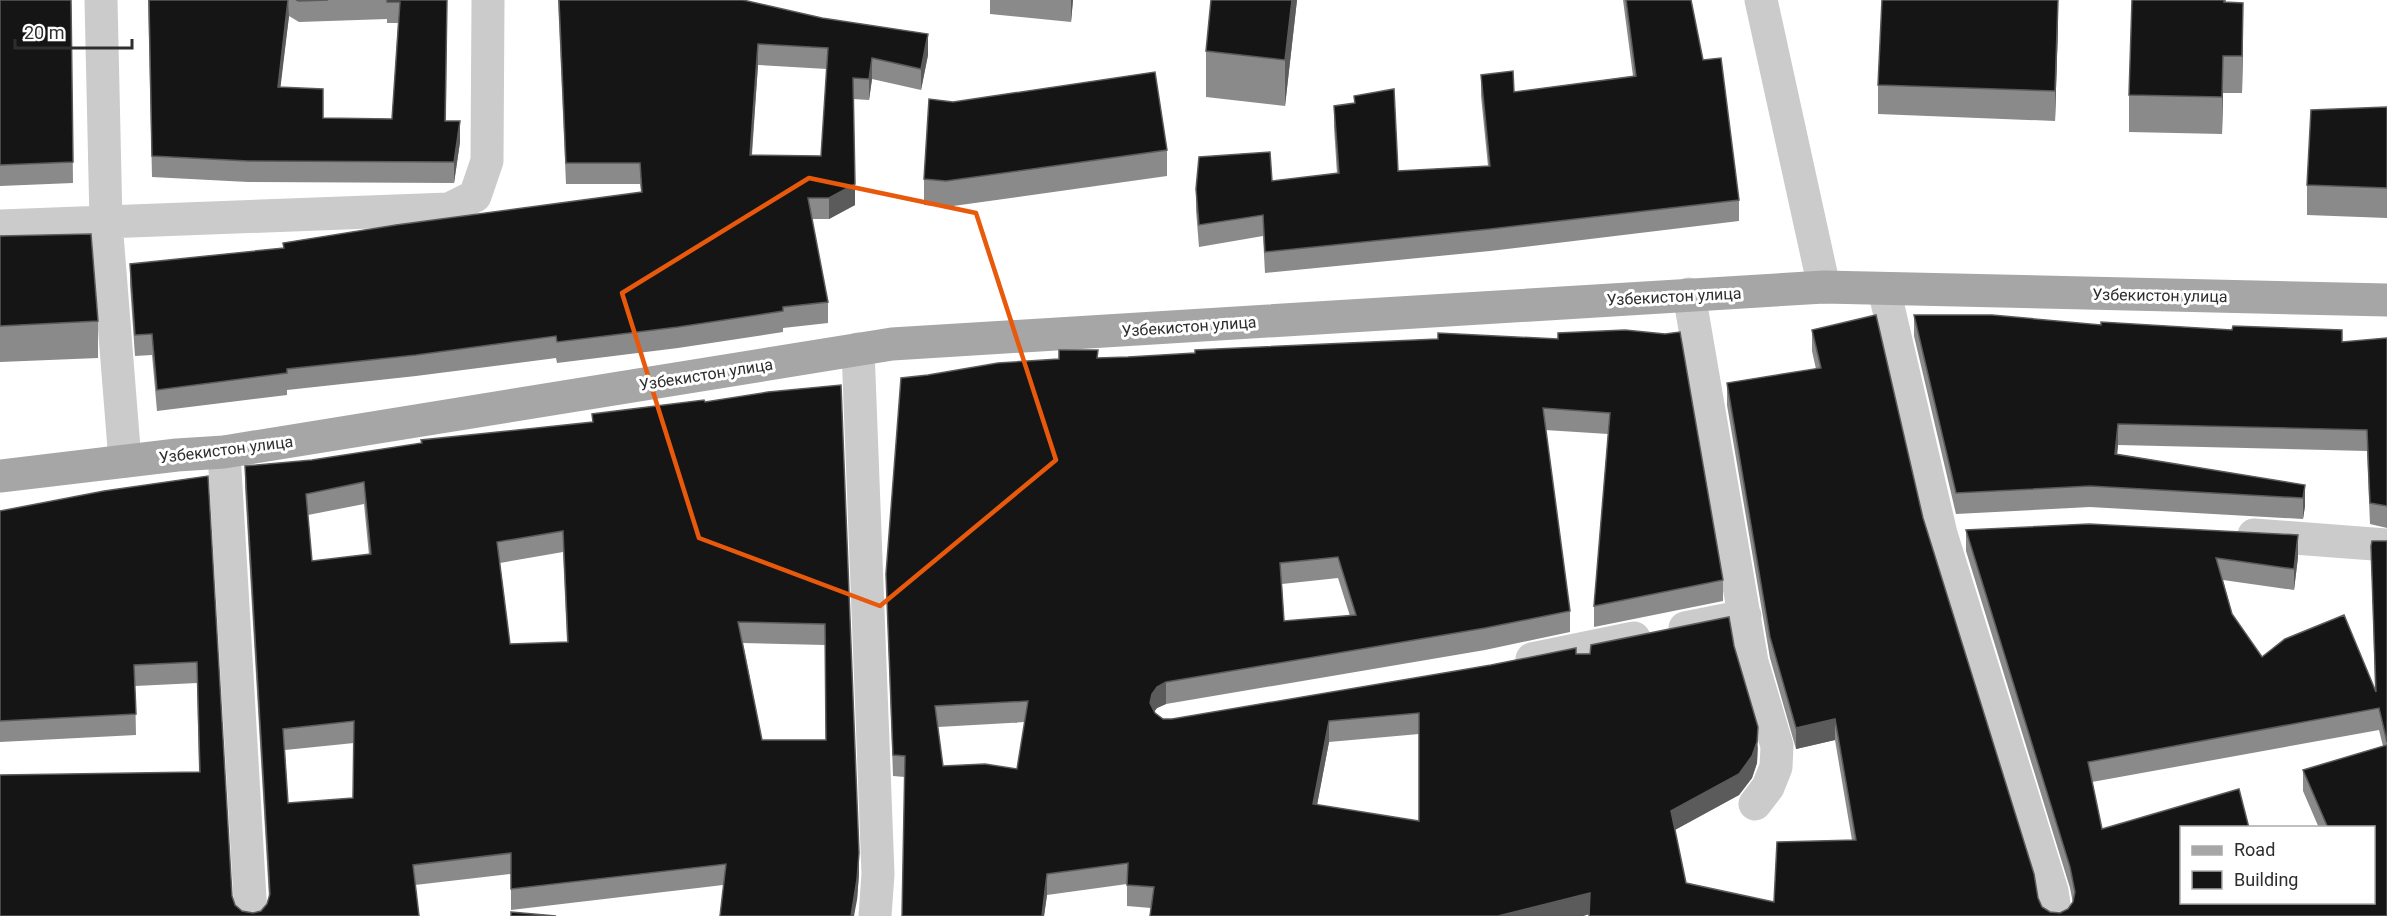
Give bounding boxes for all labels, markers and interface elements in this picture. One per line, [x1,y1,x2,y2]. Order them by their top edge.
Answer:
scale bar [15,12,132,50]
text: 20 m [24,22,64,43]
street label: Узбекистон улица [1606,283,1742,310]
street label: Узбекистон улица [2092,285,2228,306]
street label: Узбекистон улица [1121,312,1257,341]
street label: Узбекистон улица [638,355,774,394]
street label: Узбекистон улица [158,432,294,467]
legend [2180,826,2375,904]
text: Road [2234,839,2275,860]
text: Building [2234,869,2298,890]

